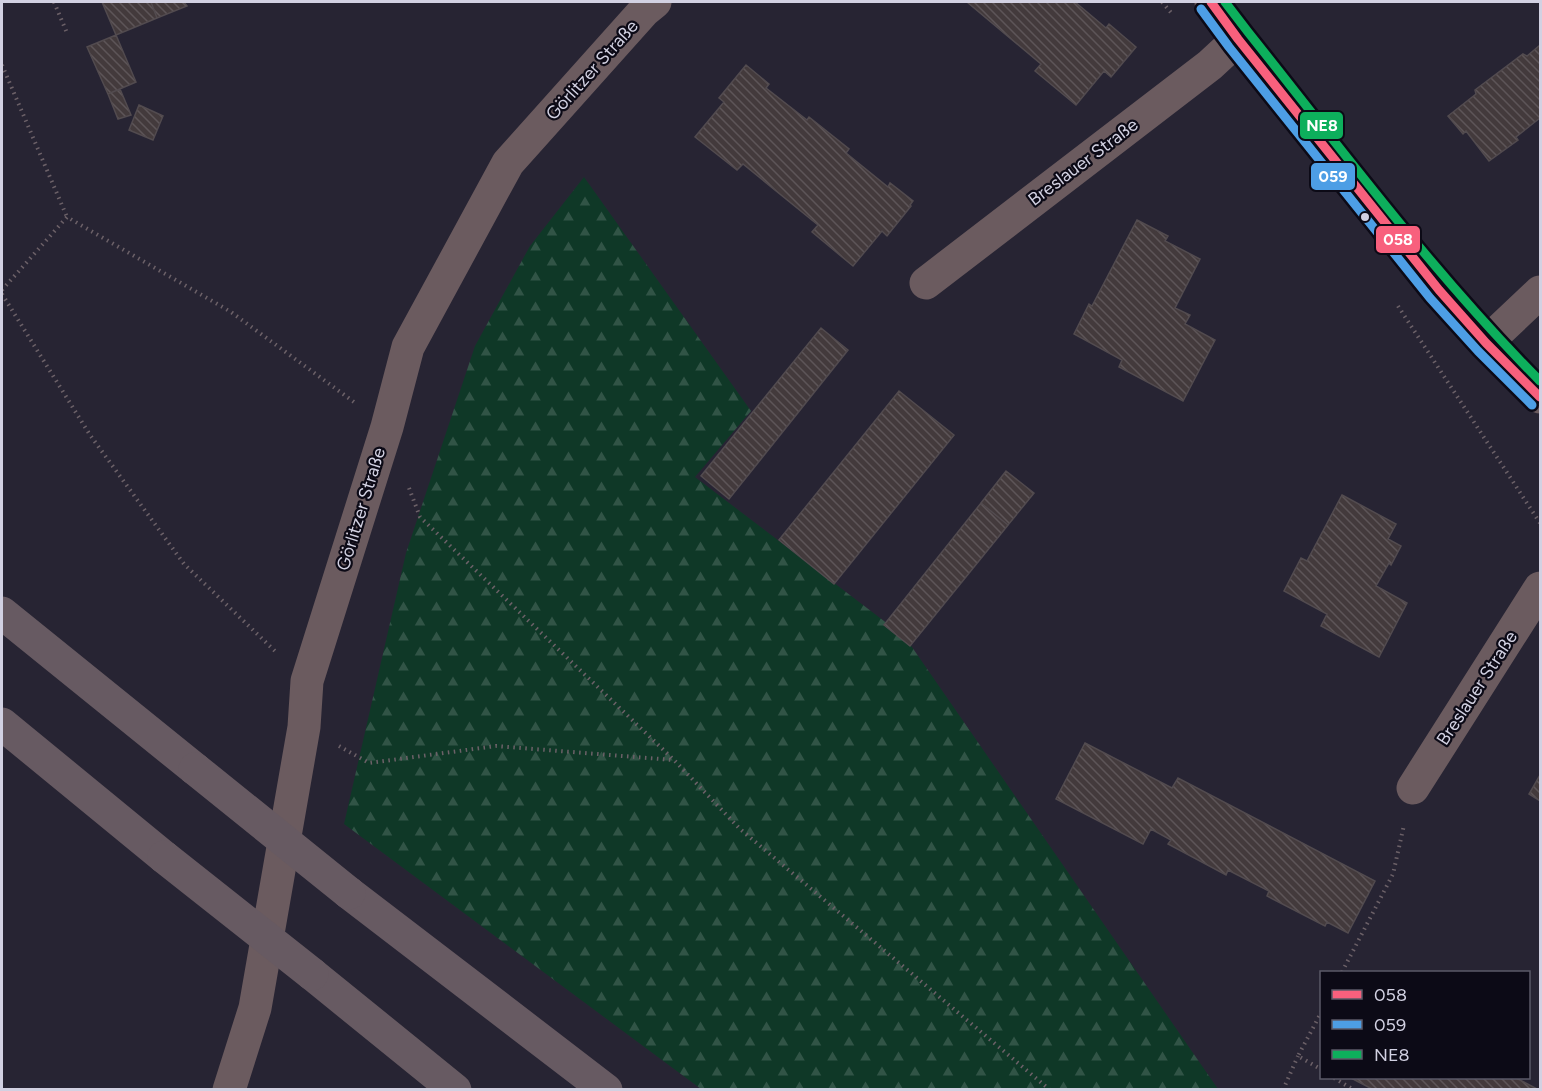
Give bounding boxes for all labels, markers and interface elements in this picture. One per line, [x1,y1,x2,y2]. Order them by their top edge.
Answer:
street label: Görlitzer Straße [541,15,643,125]
line badge: NE8 [1299,111,1344,140]
street label: Breslauer Straße [1024,113,1142,210]
text: NE8 [1306,116,1338,135]
line badge: 059 [1310,162,1356,191]
text: 059 [1319,167,1347,186]
unlabelled marker [1359,211,1371,223]
line badge: 058 [1375,225,1421,254]
text: 058 [1383,230,1413,249]
street label: Görlitzer Straße [332,445,390,573]
street label: Breslauer Straße [1432,627,1522,749]
legend [1320,971,1530,1079]
text: 058 [1374,984,1407,1006]
text: 059 [1374,1014,1406,1036]
text: NE8 [1374,1044,1410,1066]

